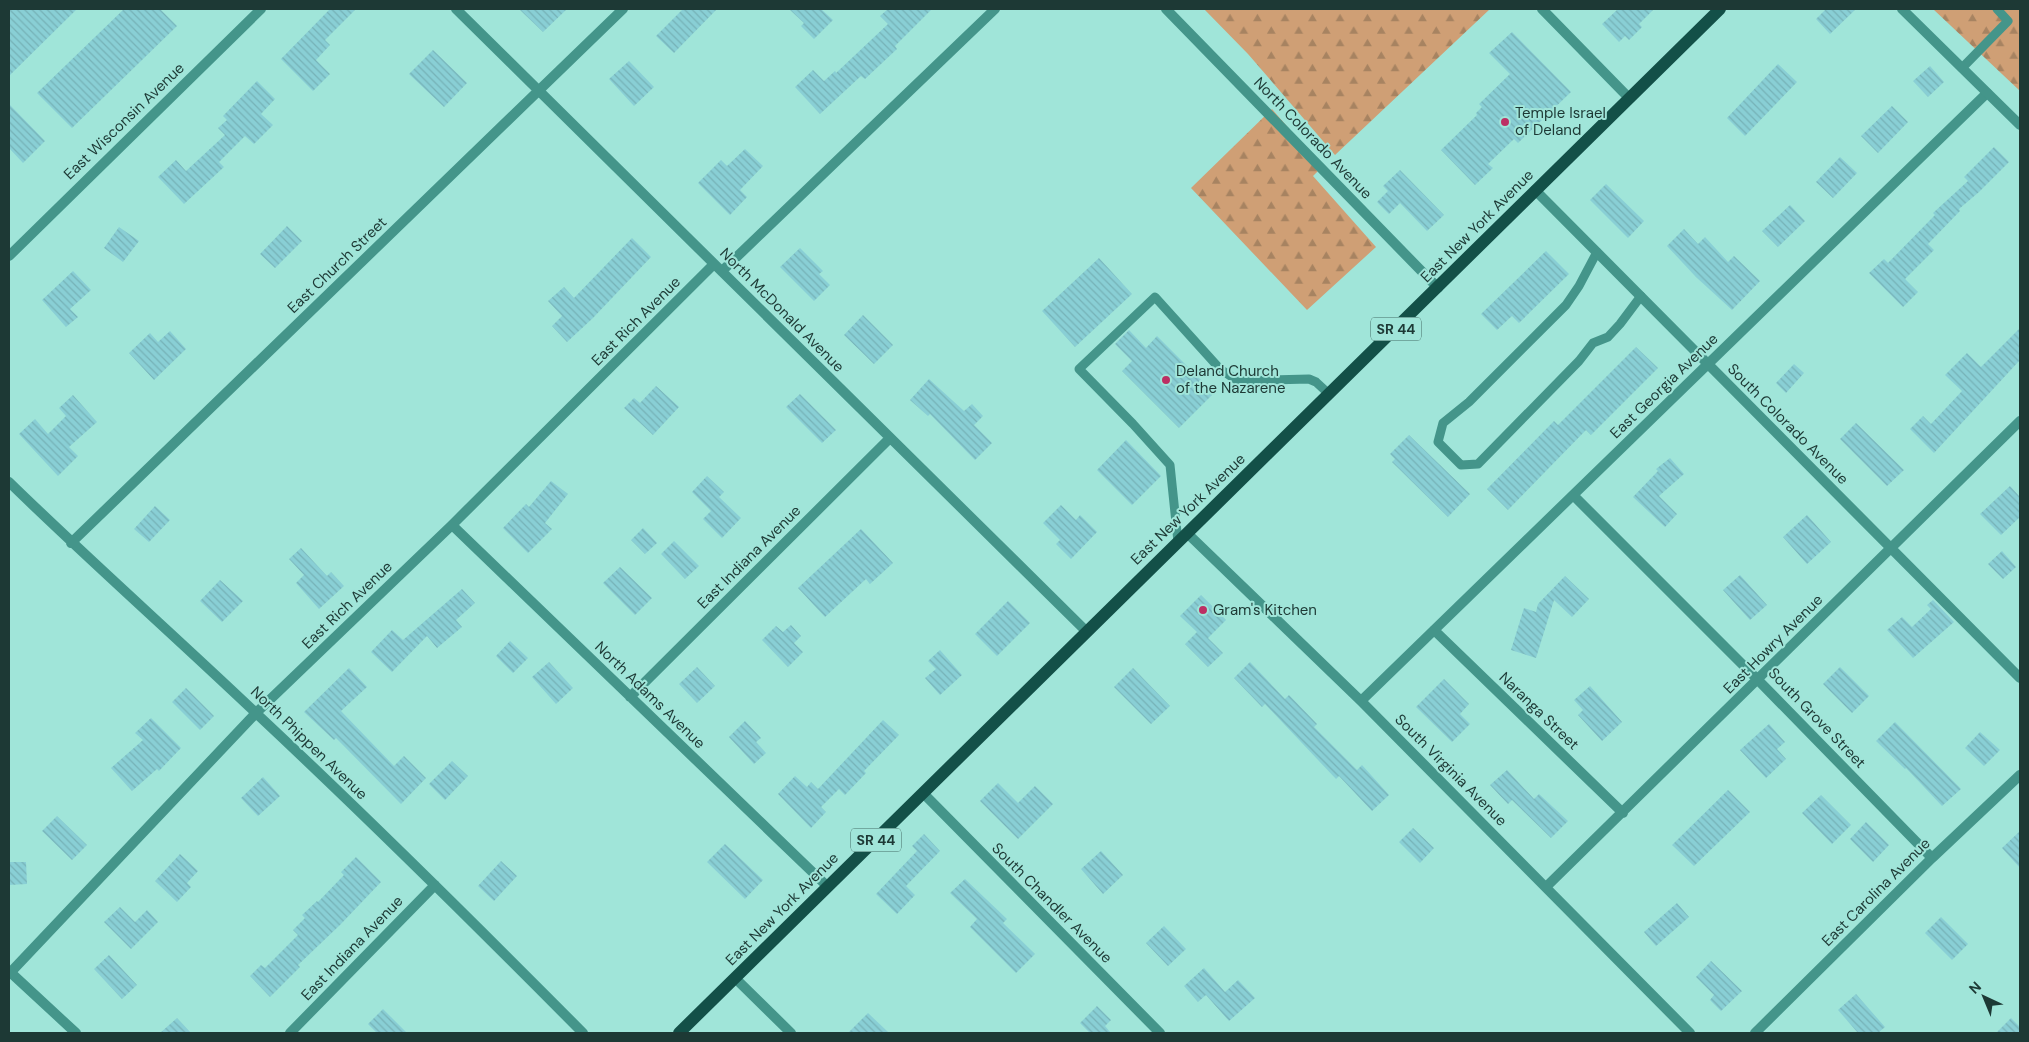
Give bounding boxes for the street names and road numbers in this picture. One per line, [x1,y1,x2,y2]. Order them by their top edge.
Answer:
street label: East Wisconsin Avenue [59,58,189,184]
street label: North Colorado Avenue [1249,73,1377,203]
street label: East New York Avenue [1416,165,1538,287]
street label: East Church Street [283,212,391,318]
street label: North McDonald Avenue [715,243,849,377]
street label: East Rich Avenue [587,272,685,370]
road number: SR 44 [1371,318,1421,340]
street label: East Georgia Avenue [1606,329,1722,443]
street label: South Colorado Avenue [1723,359,1853,489]
street label: East New York Avenue [1126,449,1250,569]
street label: East Indiana Avenue [693,501,805,613]
street label: East Rich Avenue [297,557,397,653]
street label: East Howry Avenue [1719,590,1827,698]
street label: North Adams Avenue [590,637,710,753]
street label: South Grove Street [1764,663,1870,773]
street label: Naranga Street [1495,668,1583,754]
street label: North Phippen Avenue [246,682,372,804]
street label: South Virginia Avenue [1391,710,1511,830]
road number: SR 44 [851,828,901,852]
street label: East Carolina Avenue [1817,833,1935,951]
street label: South Chandler Avenue [987,838,1117,968]
street label: East New York Avenue [721,848,843,970]
street label: East Indiana Avenue [297,891,407,1005]

